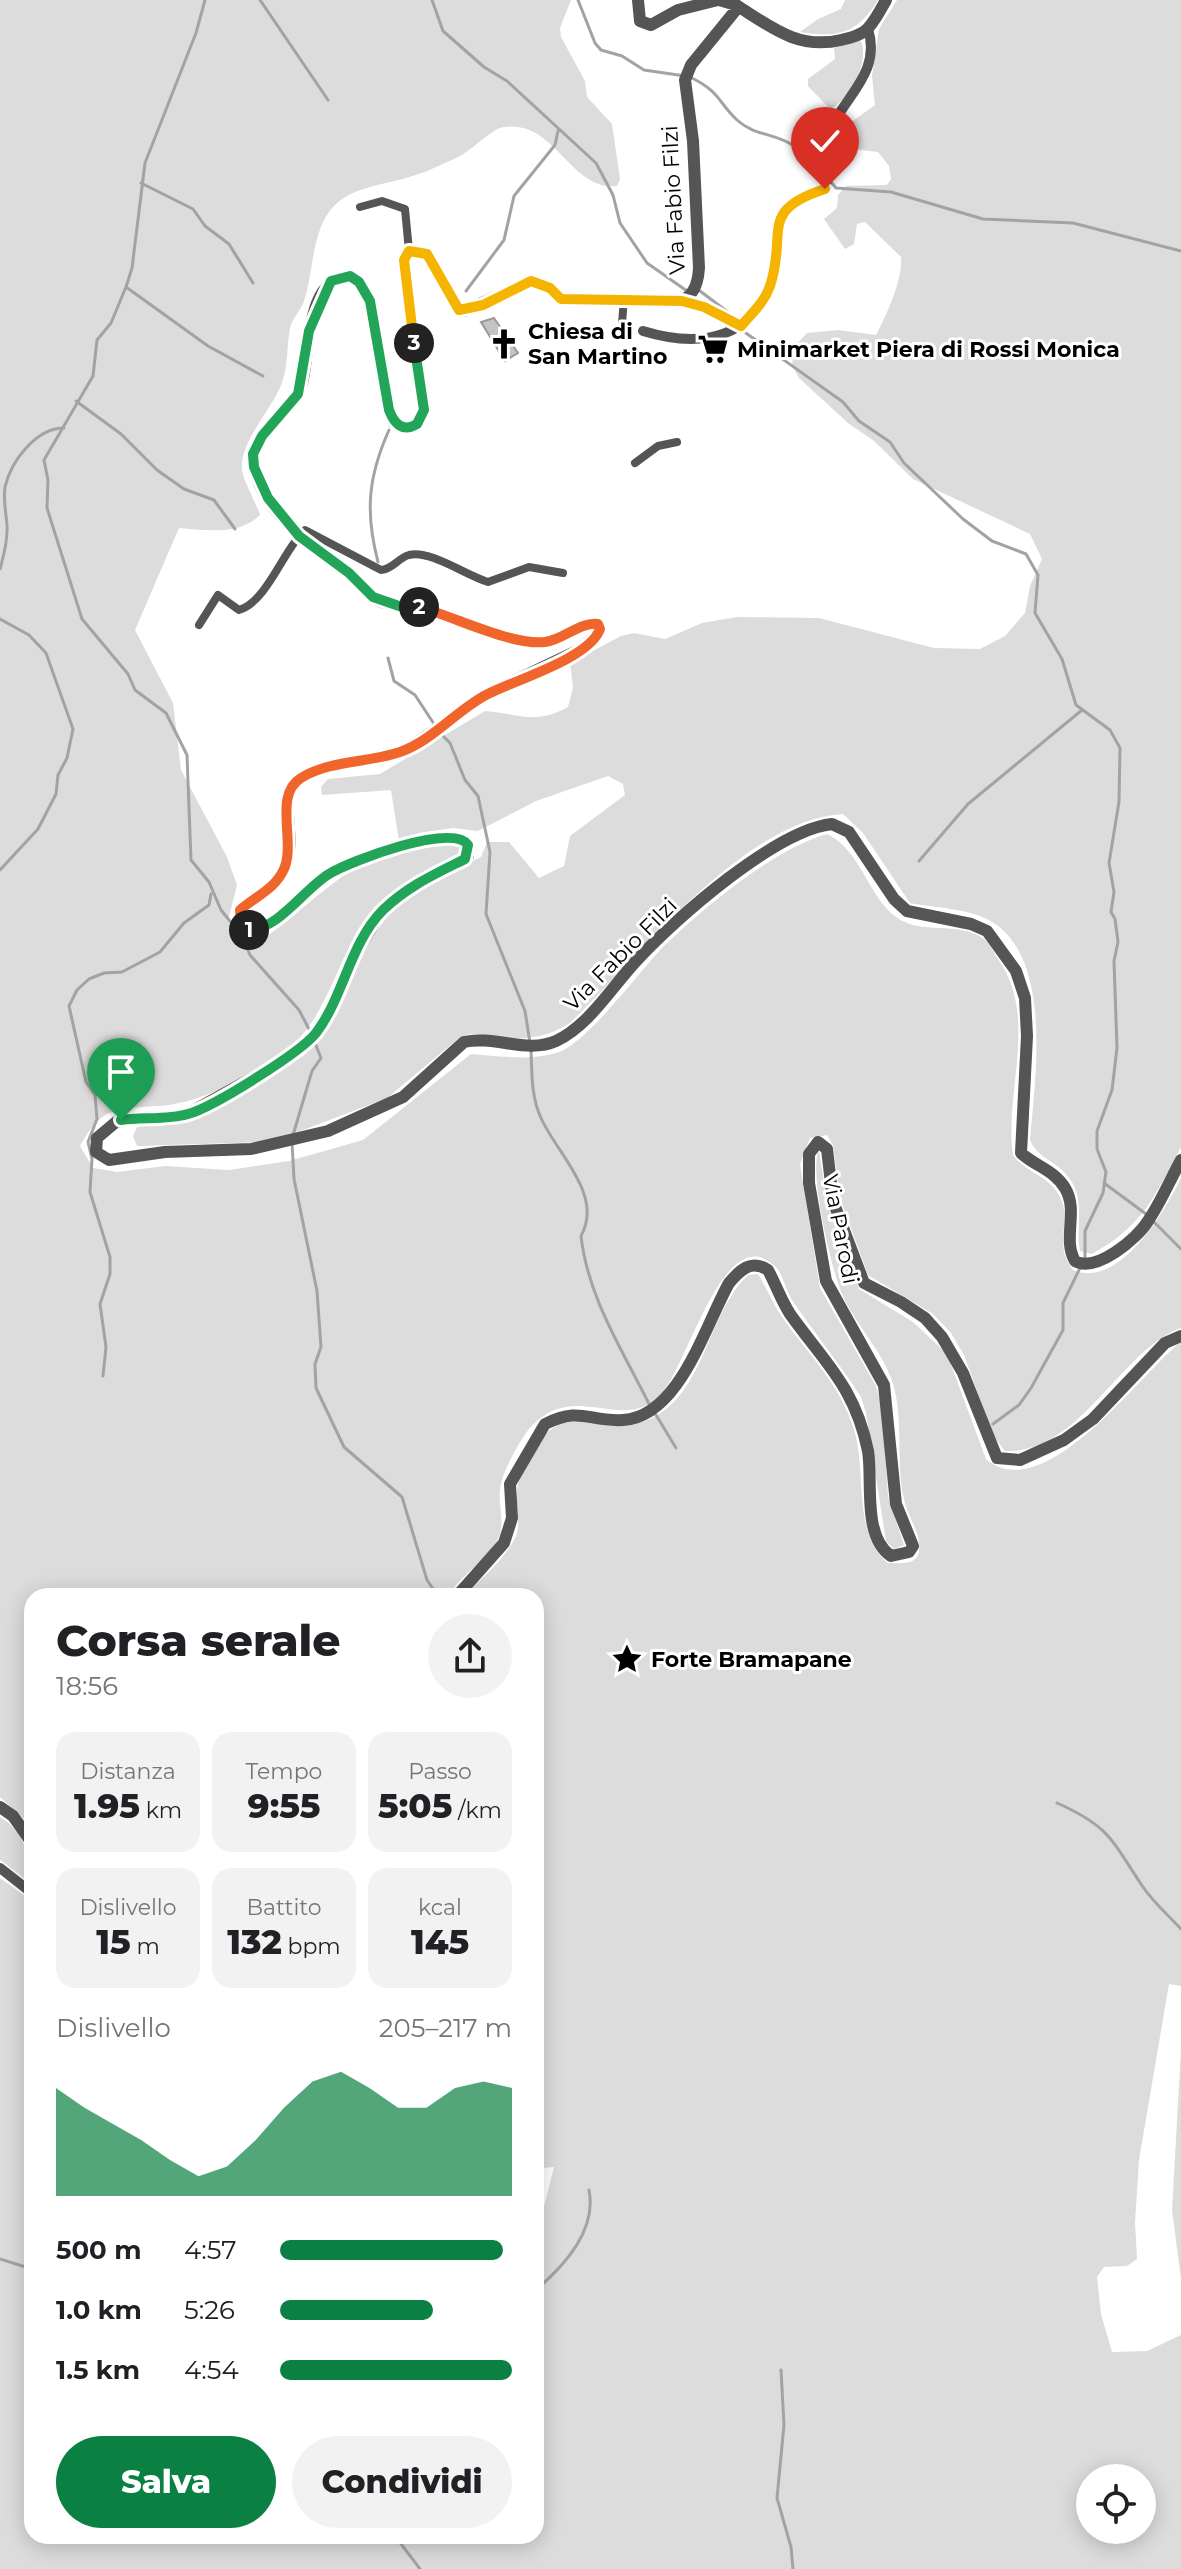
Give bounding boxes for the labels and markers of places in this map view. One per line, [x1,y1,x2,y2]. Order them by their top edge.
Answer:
pin [791,107,859,189]
place label: Chiesa di San Martino [528,318,667,370]
pin: 3 [394,323,434,363]
church icon: Chiesa di San Martino [487,327,521,361]
supermarket icon: Minimarket Piera di Rossi Monica [696,332,730,366]
place label: Minimarket Piera di Rossi Monica [737,336,1120,363]
pin: 2 [399,587,439,627]
pin: 1 [229,910,269,950]
pin [87,1038,155,1120]
place icon: Forte Bramapane [610,1642,644,1676]
place label: Forte Bramapane [651,1646,852,1673]

